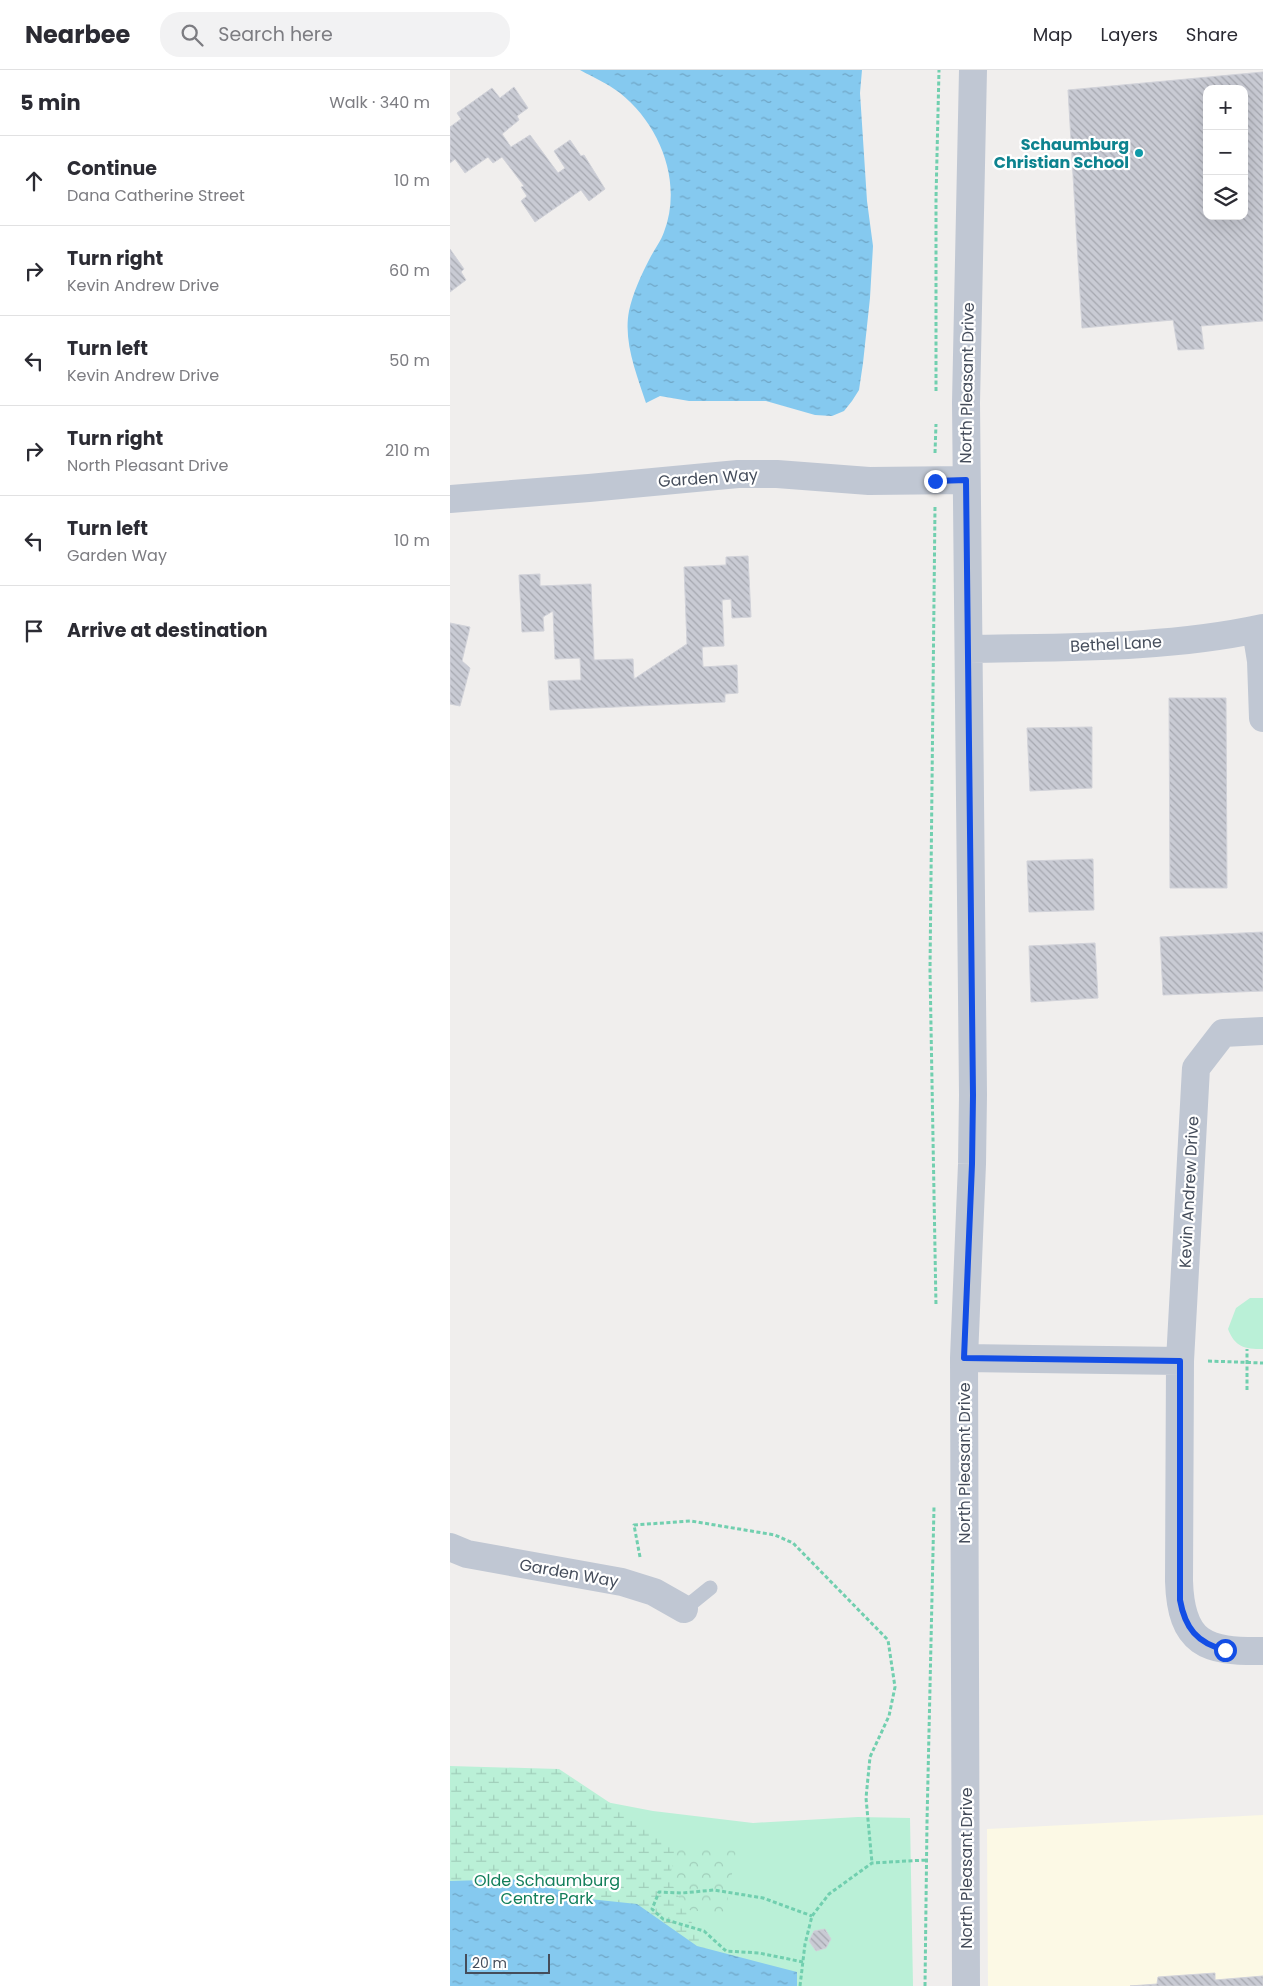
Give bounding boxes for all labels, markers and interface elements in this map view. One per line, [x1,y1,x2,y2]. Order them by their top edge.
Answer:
search box [160,12,510,57]
text: Nearbee [25,18,130,51]
icon: search [178,21,206,49]
text: Search here [218,21,333,48]
text: Map [1033,22,1073,47]
text: Layers [1101,22,1158,47]
text: Share [1186,22,1238,47]
map controls [1203,85,1248,220]
button: + [1203,85,1248,130]
text: 5 min [20,88,81,117]
text: Walk · 340 m [329,91,430,114]
button: − [1203,130,1248,175]
place label: Schaumburg Christian School [994,133,1129,174]
marker: Schaumburg Christian School [1133,147,1145,159]
text: Continue [67,155,157,182]
icon: ahead [20,167,48,195]
text: 10 m [394,169,430,192]
button: layers [1203,175,1248,220]
text: Dana Catherine Street [67,184,245,207]
text: Turn right [67,245,163,272]
icon: right [20,257,48,285]
text: 60 m [389,259,430,282]
text: Kevin Andrew Drive [67,274,219,297]
street label: North Pleasant Drive [954,302,980,464]
text: Turn left [67,335,148,362]
icon: left [20,347,48,375]
text: 50 m [389,349,430,372]
text: Kevin Andrew Drive [67,364,219,387]
text: Turn right [67,425,163,452]
icon: right [20,437,48,465]
text: 210 m [385,439,430,462]
text: North Pleasant Drive [67,454,228,477]
street label: Garden Way [657,463,759,493]
route end [924,470,947,493]
text: Turn left [67,515,148,542]
icon: left [20,527,48,555]
text: 10 m [394,529,430,552]
text: Garden Way [67,544,167,567]
icon: arrive [20,617,48,645]
text: Arrive at destination [67,617,268,644]
street label: Bethel Lane [1070,630,1163,658]
street label: Kevin Andrew Drive [1174,1115,1204,1269]
street label: North Pleasant Drive [953,1382,976,1544]
street label: Garden Way [518,1553,620,1593]
route start [1214,1639,1237,1662]
street label: North Pleasant Drive [955,1787,978,1949]
park label: Olde Schaumburg Centre Park [474,1869,620,1910]
scale bar [465,1951,550,1974]
text: 20 m [472,1953,507,1973]

